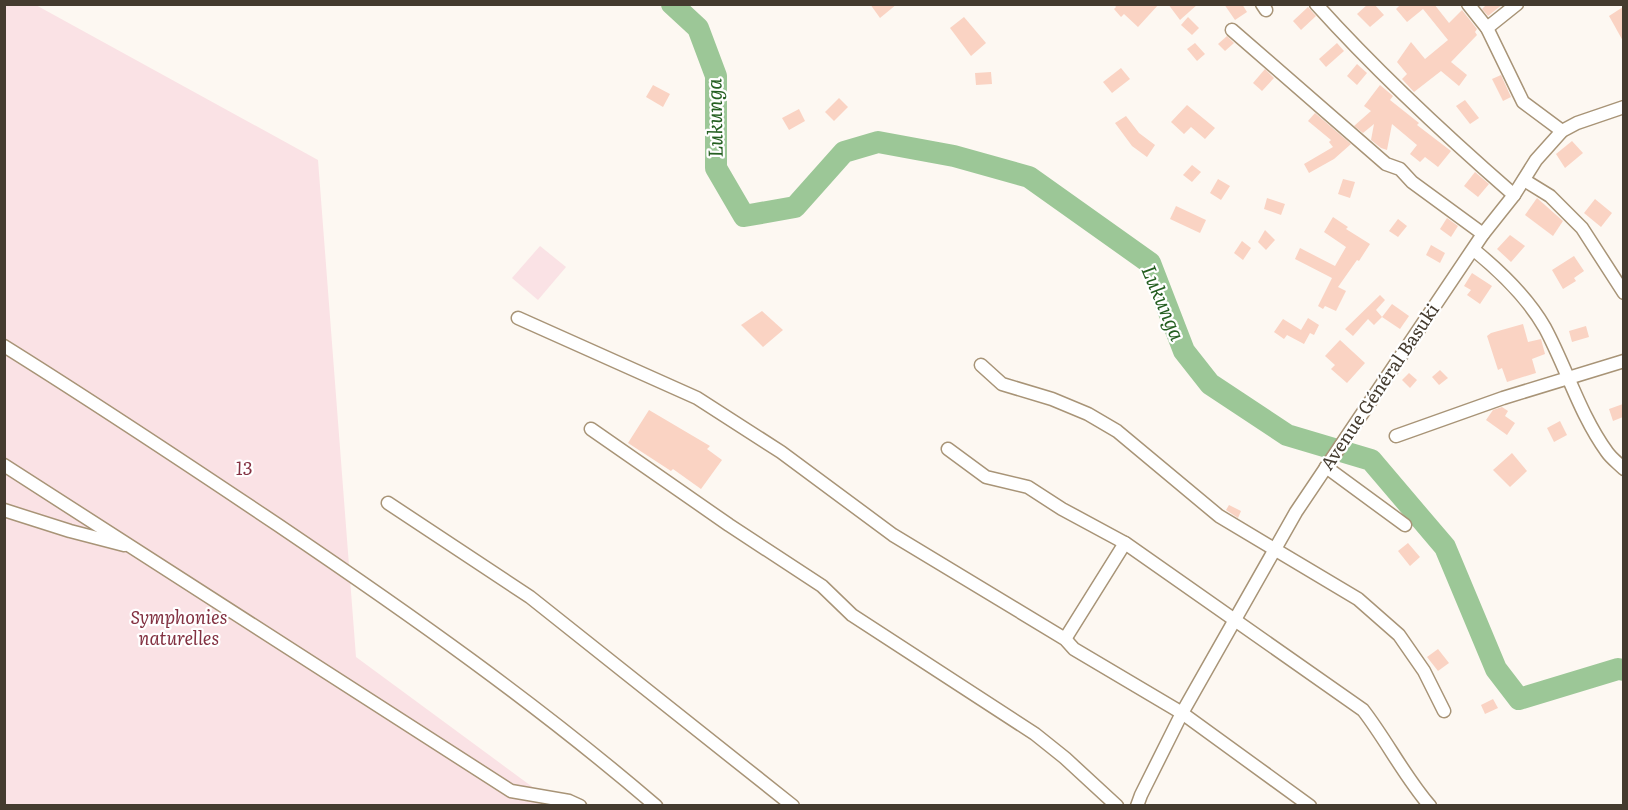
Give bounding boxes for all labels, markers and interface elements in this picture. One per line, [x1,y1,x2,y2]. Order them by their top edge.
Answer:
water label: Lukunga [697,78,729,158]
water label: Lukunga [1136,260,1194,345]
street label: Avenue Général Basuki [1313,297,1445,475]
park label: 13 [236,454,252,481]
park label: Symphonies naturelles [131,603,228,651]

